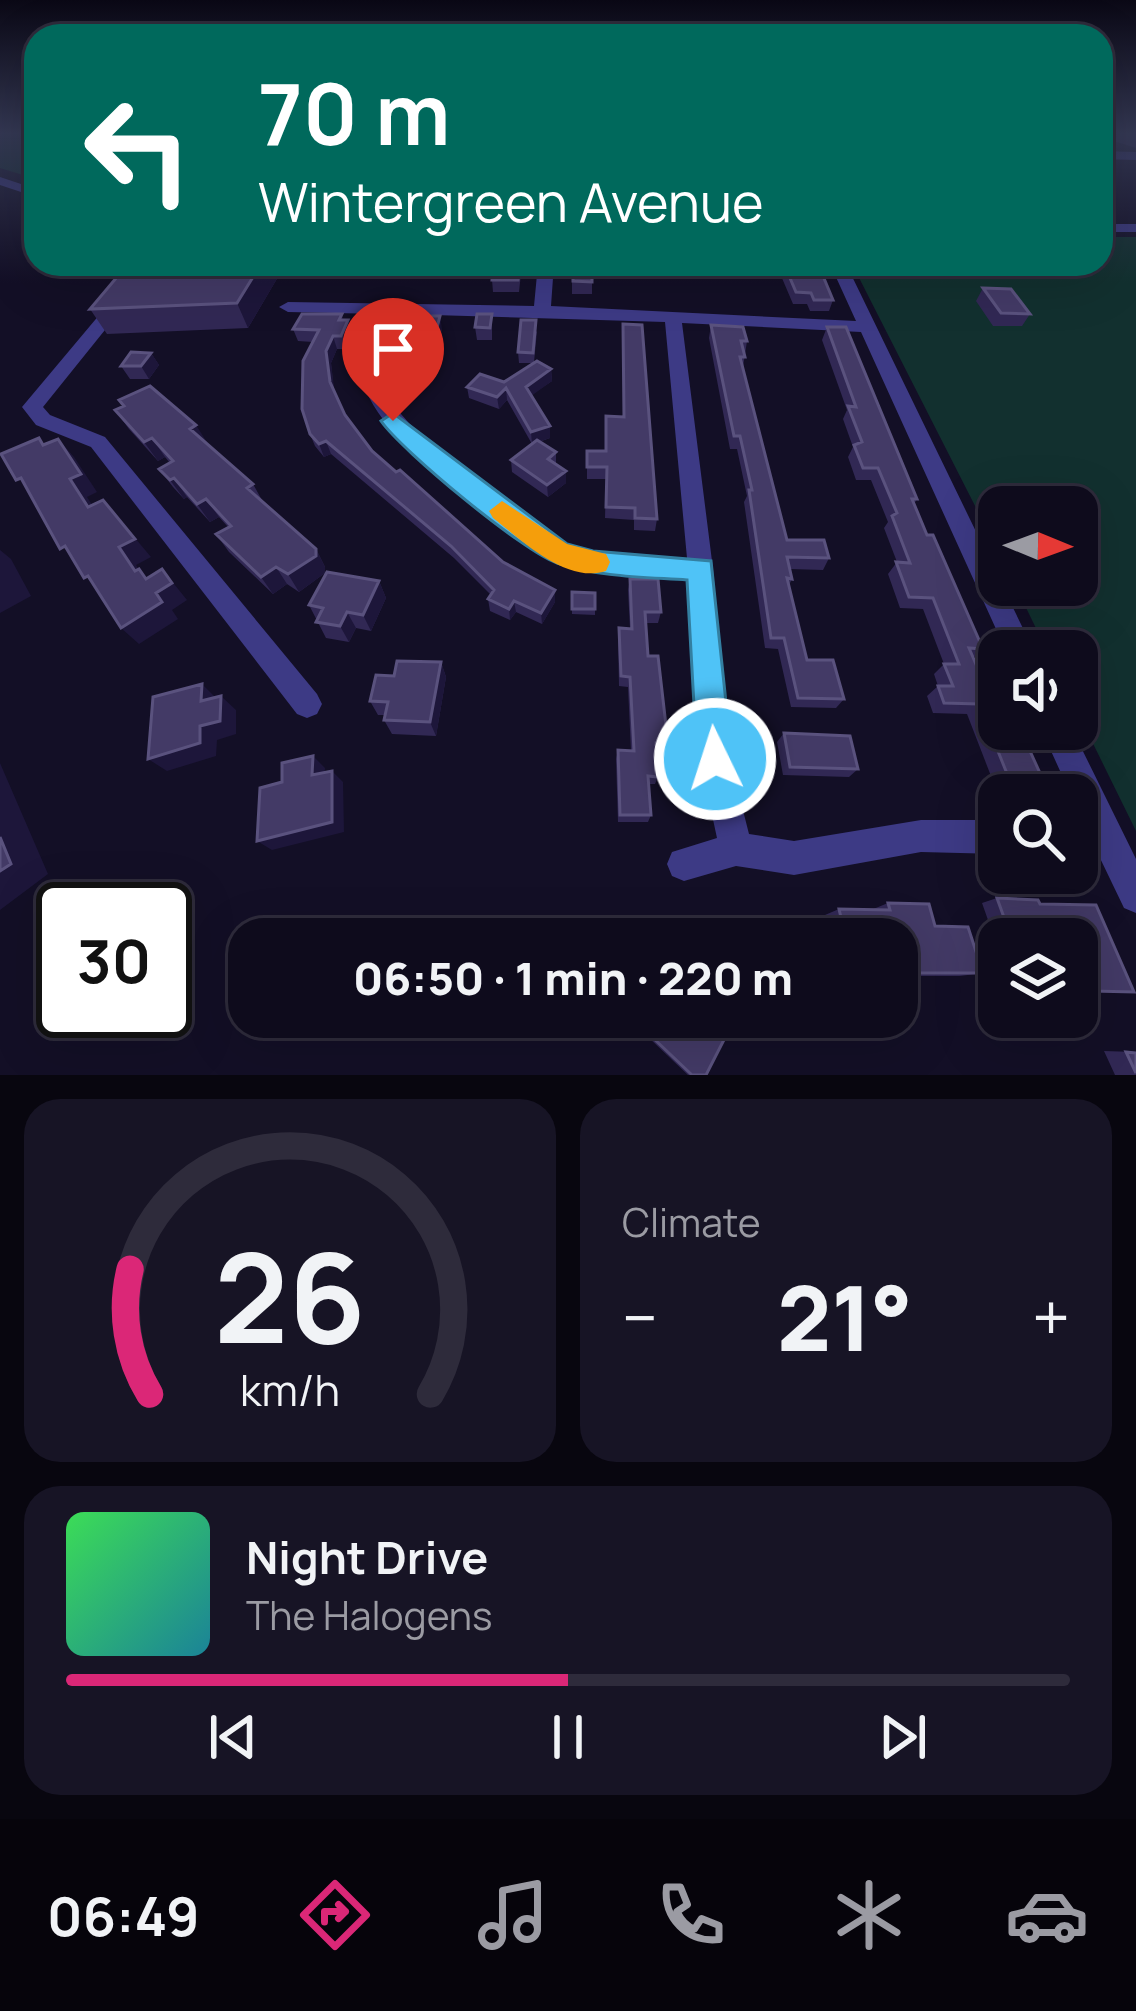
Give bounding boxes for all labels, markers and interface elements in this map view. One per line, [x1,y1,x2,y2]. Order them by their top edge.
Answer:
text: 70 m [258,55,450,170]
icon: left [60,72,216,228]
text: Wintergreen Avenue [258,164,764,238]
pin [342,298,444,421]
icon: arrive [360,316,426,382]
north arrow [978,486,1098,606]
map controls [978,486,1098,1038]
button: sound [978,630,1098,750]
position arrow [652,696,778,822]
button: search [978,774,1098,894]
speed limit sign: 30 [36,882,192,1038]
button: layers [978,918,1098,1038]
text: 06:50 · 1 min · 220 m [353,947,793,1009]
text: Climate [622,1195,761,1249]
text: 26 [214,1210,366,1380]
text: 21° [777,1255,913,1378]
text: − [622,1272,658,1362]
text: + [1032,1272,1070,1362]
text: km/h [240,1359,340,1418]
text: Night Drive [246,1526,488,1588]
text: The Halogens [246,1588,493,1642]
icon: previous [200,1704,266,1770]
icon: pause [535,1704,601,1770]
icon: next [870,1704,936,1770]
icon: directions [293,1873,377,1957]
icon: music [471,1873,555,1957]
icon: phone [649,1873,733,1957]
icon: climate [827,1873,911,1957]
icon: car [1005,1873,1089,1957]
text: 06:49 [47,1878,200,1952]

